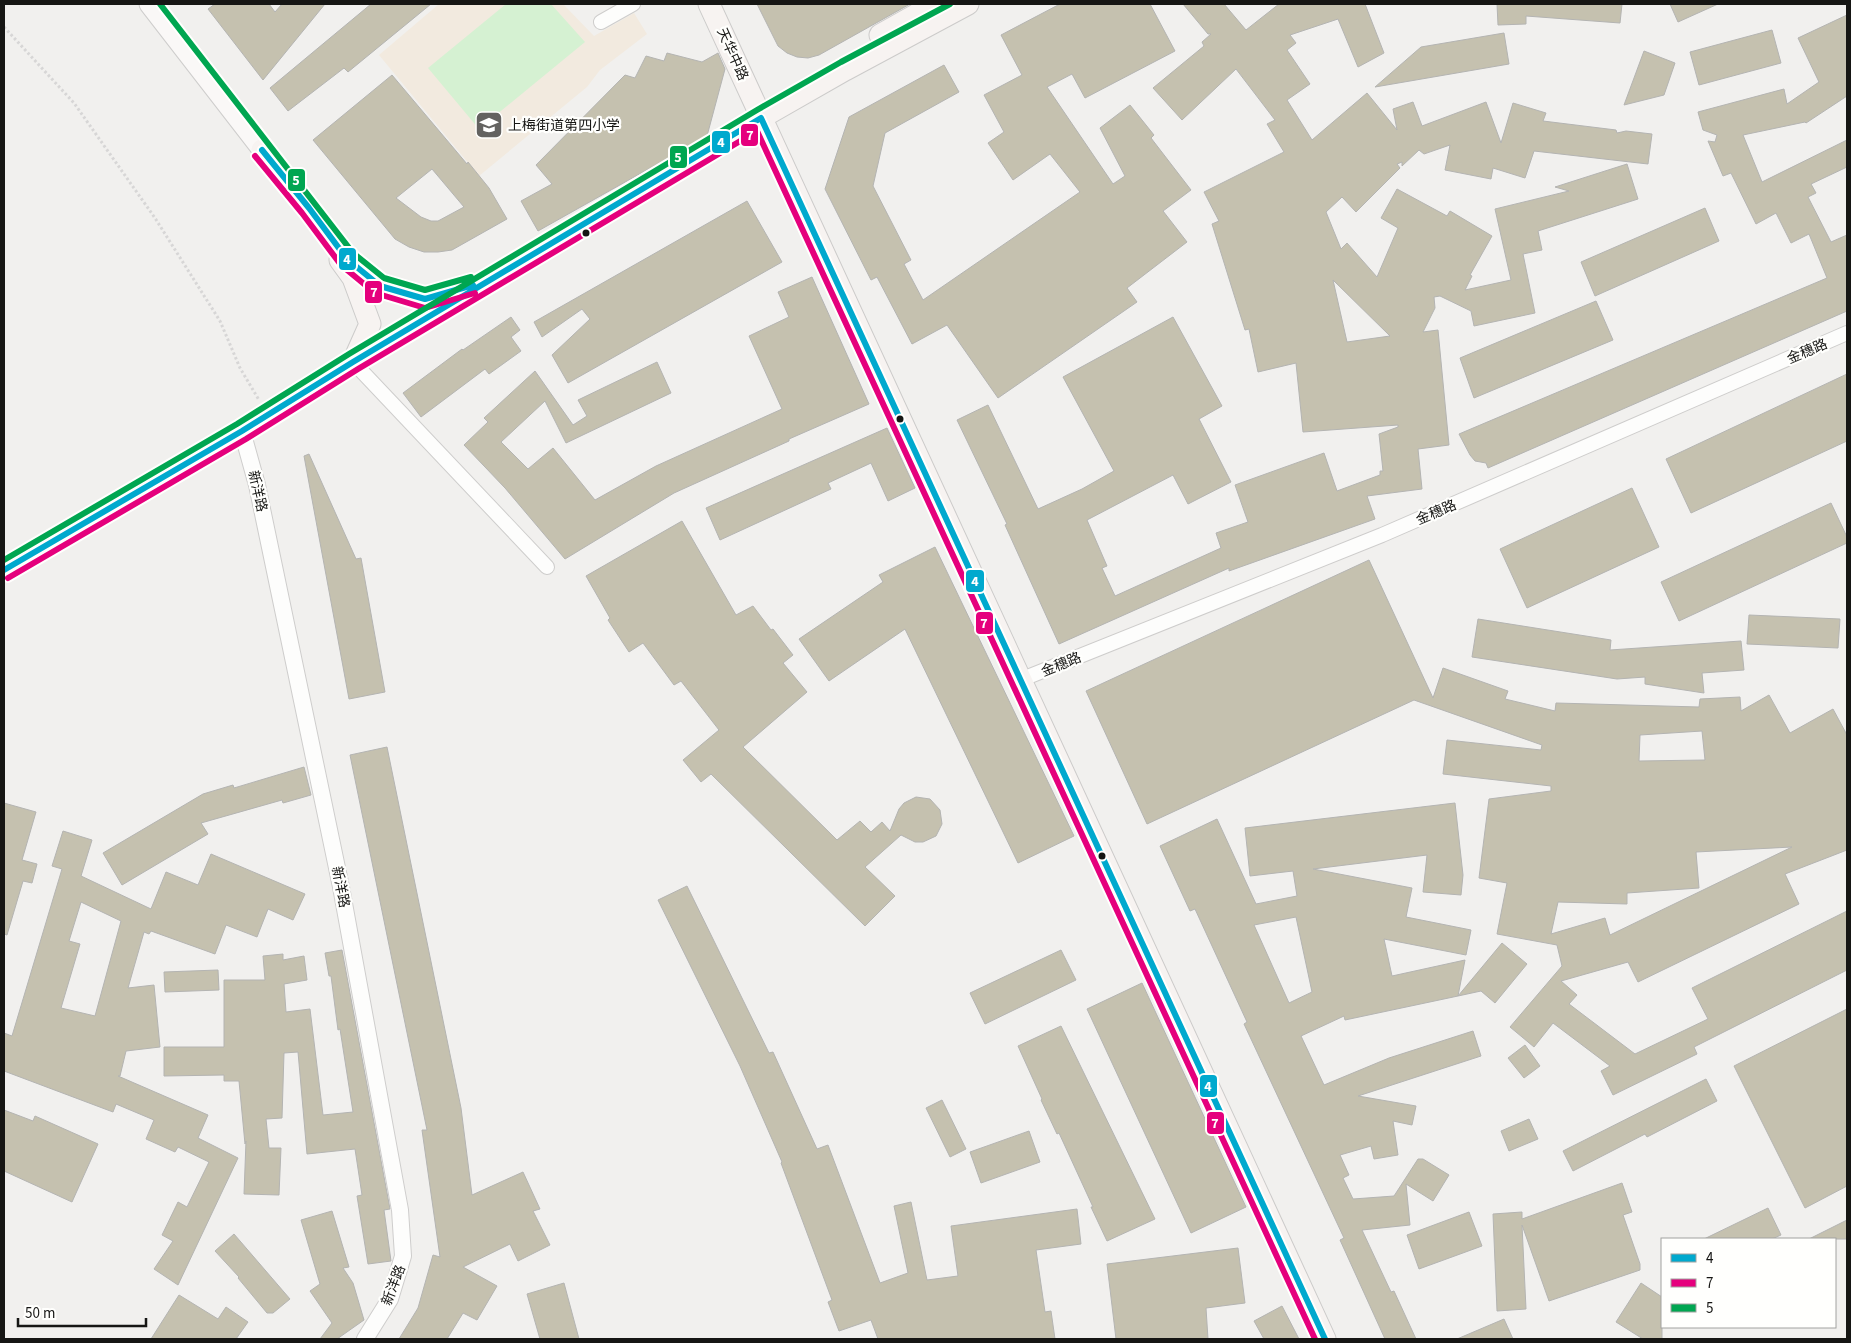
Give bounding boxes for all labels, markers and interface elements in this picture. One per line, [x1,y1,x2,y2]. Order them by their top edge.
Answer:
street label: 天华中路 [712,25,753,84]
school or university icon: 上梅街道第四小学 [474,110,504,140]
place label: 上梅街道第四小学 [508,116,620,136]
line badge: 7 [740,123,759,147]
text: 7 [746,126,754,146]
line badge: 4 [711,130,731,154]
text: 4 [717,133,725,153]
line badge: 5 [669,145,688,169]
text: 5 [674,148,682,168]
line badge: 5 [287,168,306,192]
text: 5 [292,171,300,191]
unlabelled marker [581,228,591,238]
line badge: 4 [338,247,357,271]
text: 4 [343,250,351,270]
line badge: 7 [364,280,383,304]
text: 7 [370,283,378,303]
street label: 金穗路 [1784,335,1831,369]
unlabelled marker [895,414,905,424]
street label: 新洋路 [243,469,271,514]
street label: 金穗路 [1413,496,1460,530]
line badge: 4 [965,569,985,593]
text: 4 [971,572,979,592]
line badge: 7 [975,611,994,635]
text: 7 [980,614,988,634]
street label: 金穗路 [1038,648,1085,682]
unlabelled marker [1097,851,1107,861]
street label: 新洋路 [326,865,354,910]
line badge: 4 [1199,1074,1218,1098]
text: 4 [1204,1077,1212,1097]
line badge: 7 [1206,1111,1225,1135]
text: 7 [1211,1114,1219,1134]
legend [1661,1238,1836,1328]
text: 4 [1706,1248,1714,1269]
street label: 新洋路 [377,1262,411,1309]
text: 7 [1706,1273,1713,1294]
scale bar [18,1296,145,1328]
text: 5 [1706,1298,1713,1319]
text: 50 m [25,1303,55,1324]

